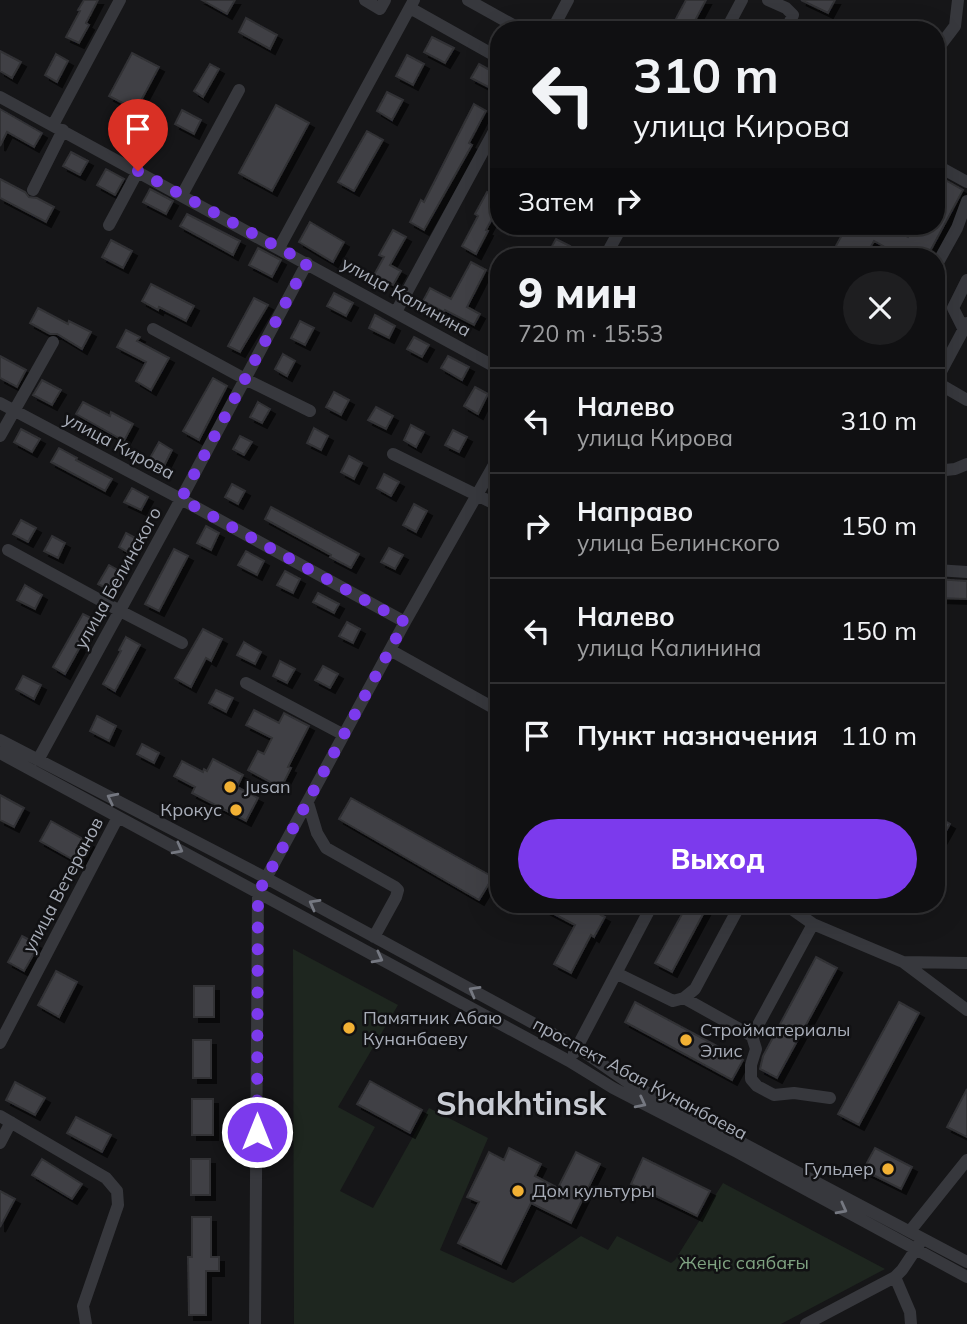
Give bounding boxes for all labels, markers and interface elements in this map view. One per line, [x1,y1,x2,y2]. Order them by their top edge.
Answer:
text: 310 m [633,44,779,105]
icon: left [518,49,609,140]
pin [108,99,168,171]
text: улица Кирова [633,105,850,145]
icon: arrive [119,110,157,148]
icon: right [609,182,647,220]
text: Затем [518,185,595,218]
street label: улица Калинина [337,251,475,342]
text: 9 мин [518,266,638,319]
button: close [843,271,917,345]
text: 720 m · 15:53 [518,319,663,348]
text: Налево [577,390,675,423]
icon: left [518,402,556,440]
text: 310 m [841,404,917,437]
street label: улица Кирова [60,407,179,484]
text: улица Кирова [577,423,733,452]
text: Направо [577,495,693,528]
street label: улица Белинского [69,503,166,653]
icon: right [518,507,556,545]
text: 150 m [841,509,917,542]
text: улица Белинского [577,528,780,557]
text: Налево [577,600,675,633]
icon: left [518,612,556,650]
text: 150 m [841,614,917,647]
text: улица Калинина [577,633,762,662]
icon: arrive [518,717,556,755]
text: Пункт назначения [577,719,818,752]
text: 110 m [841,719,917,752]
place label: Jusan [244,775,291,798]
marker: Jusan [222,779,238,795]
one-way arrow [107,793,120,807]
place label: Крокус [160,798,222,821]
marker: Крокус [228,802,244,818]
street label: улица Ветеранов [17,813,108,957]
button: Выход [518,819,917,899]
one-way arrow [170,841,183,854]
one-way arrow [309,899,321,912]
one-way arrow [371,949,383,963]
one-way arrow [468,986,481,999]
place label: Памятник Абаю Кунанбаеву [363,1006,502,1050]
street label: проспект Абая Кунанбаева [529,1012,751,1145]
place label: Стройматериалы Элис [700,1018,851,1062]
marker: Памятник Абаю Кунанбаеву [341,1020,357,1036]
marker: Стройматериалы Элис [678,1032,694,1048]
district label: Shakhtinsk [436,1083,607,1123]
position arrow [220,1095,294,1169]
one-way arrow [634,1095,646,1108]
place label: Гульдер [804,1157,874,1180]
marker: Гульдер [880,1161,896,1177]
place label: Дом культуры [532,1179,655,1202]
marker: Дом культуры [510,1183,526,1199]
one-way arrow [835,1201,848,1214]
park label: Жеңіс саябағы [679,1251,809,1274]

